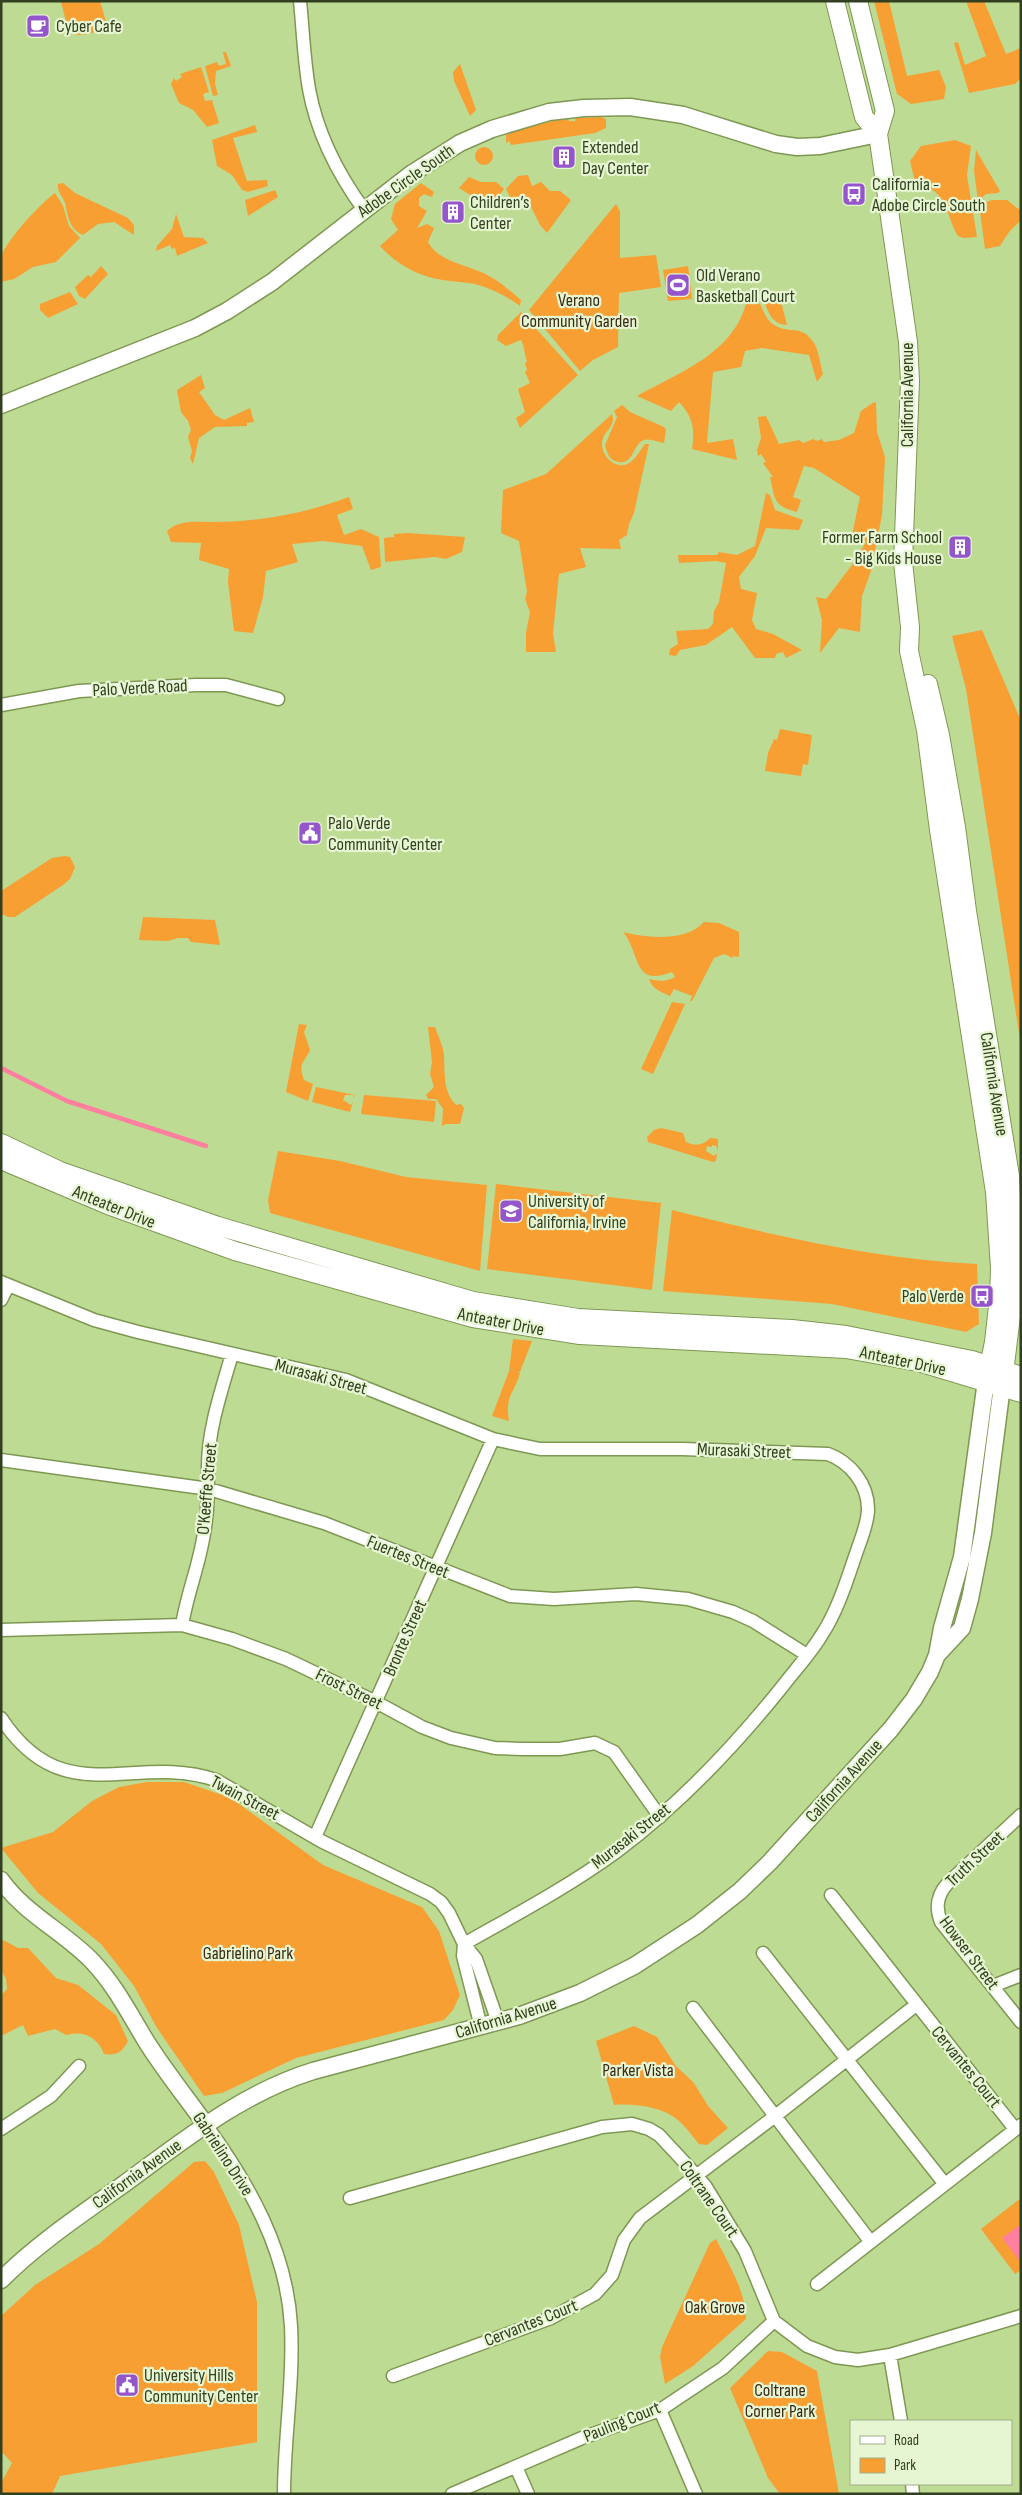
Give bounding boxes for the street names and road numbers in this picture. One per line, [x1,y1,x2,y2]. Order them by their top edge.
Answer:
street label: Adobe Circle South [353,140,459,223]
street label: California Avenue [897,343,918,447]
street label: Palo Verde Road [92,675,188,701]
street label: California Avenue [975,1031,1013,1137]
street label: Anteater Drive [69,1181,158,1233]
street label: Anteater Drive [455,1303,546,1341]
street label: Anteater Drive [857,1341,948,1380]
street label: Murasaki Street [273,1355,370,1399]
street label: Murasaki Street [696,1439,792,1463]
street label: O'Keeffe Street [193,1442,222,1536]
street label: Fuertes Street [364,1531,453,1583]
street label: Bronte Street [379,1596,431,1680]
street label: Frost Street [312,1664,386,1714]
street label: California Avenue [801,1735,887,1827]
street label: Twain Street [207,1771,284,1825]
street label: Murasaki Street [587,1798,675,1873]
street label: Truth Street [941,1826,1009,1891]
street label: Howser Street [935,1912,1004,1994]
street label: California Avenue [453,1993,559,2043]
street label: Cervantes Court [927,2022,1006,2112]
street label: Gabrielino Drive [188,2108,258,2200]
street label: California Avenue [88,2135,186,2213]
street label: Coltrane Court [675,2157,743,2242]
street label: Cervantes Court [481,2295,581,2351]
street label: Pauling Court [580,2397,664,2447]

